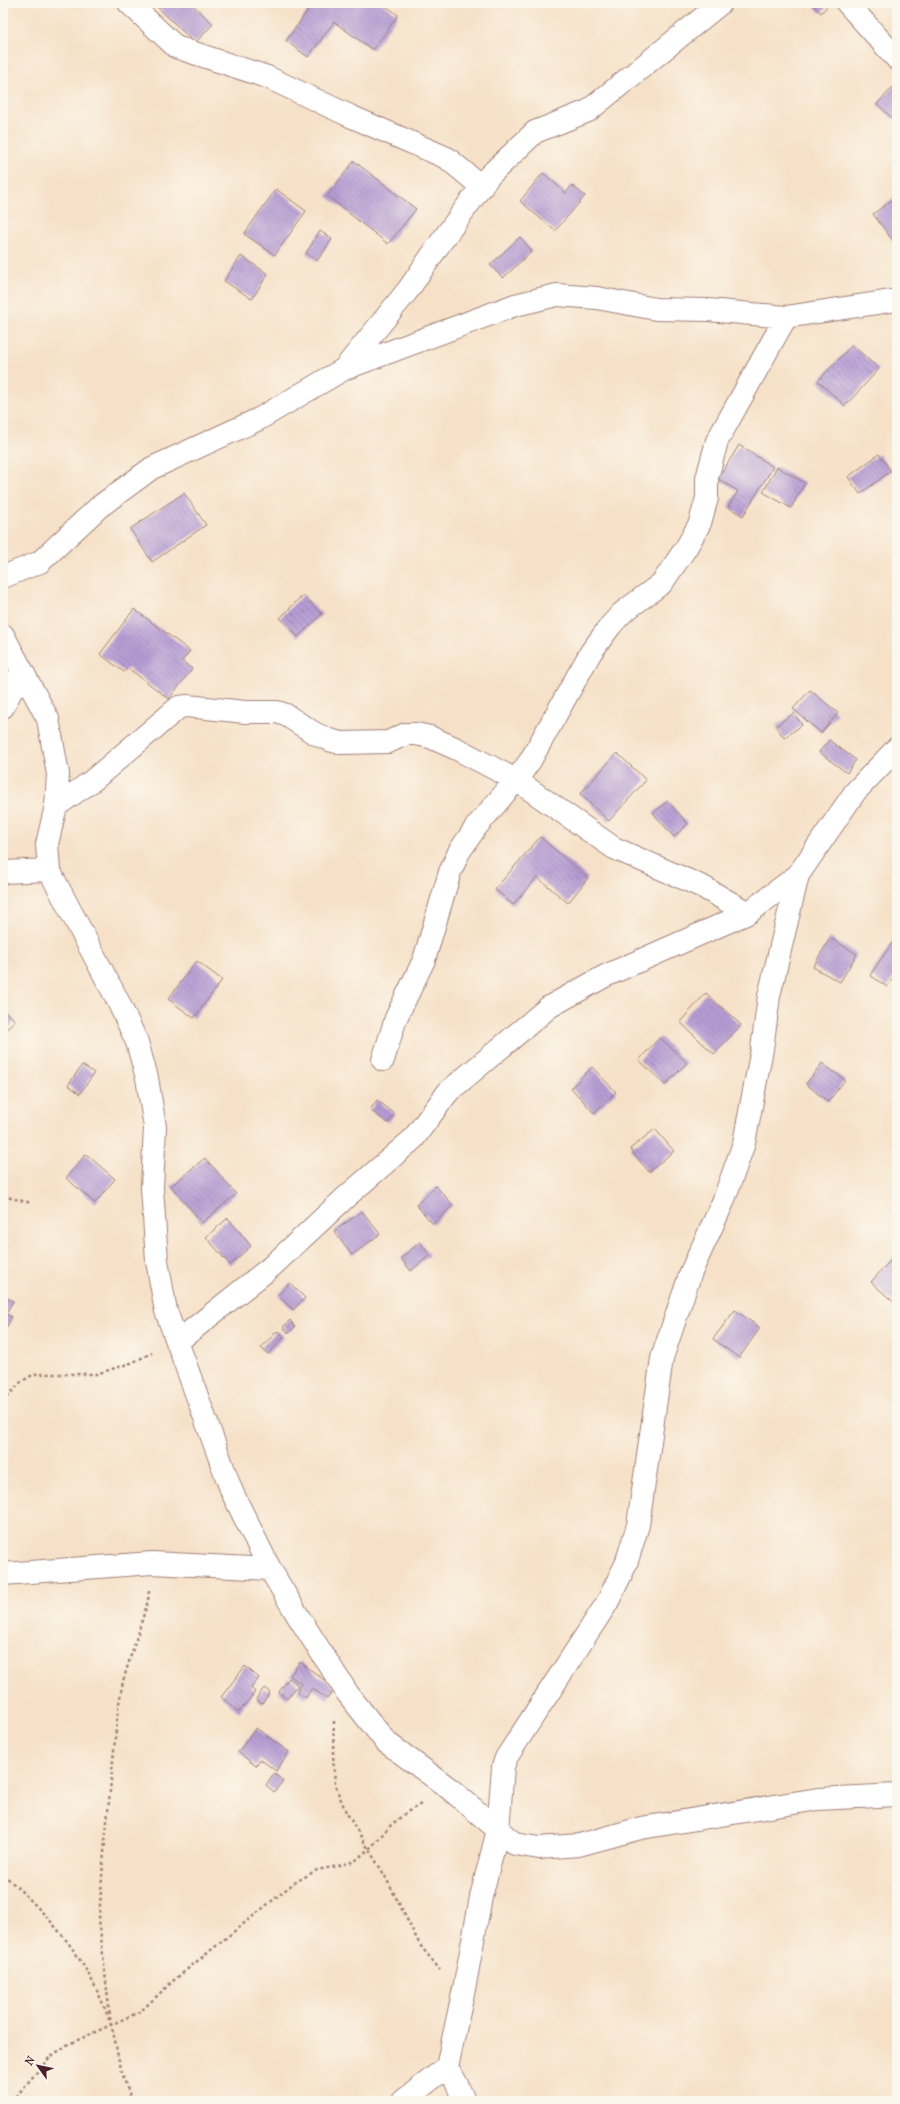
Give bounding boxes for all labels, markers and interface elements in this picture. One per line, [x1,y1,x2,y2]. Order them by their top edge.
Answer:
north arrow [18,2046,58,2086]
text: N [22,2053,38,2068]

